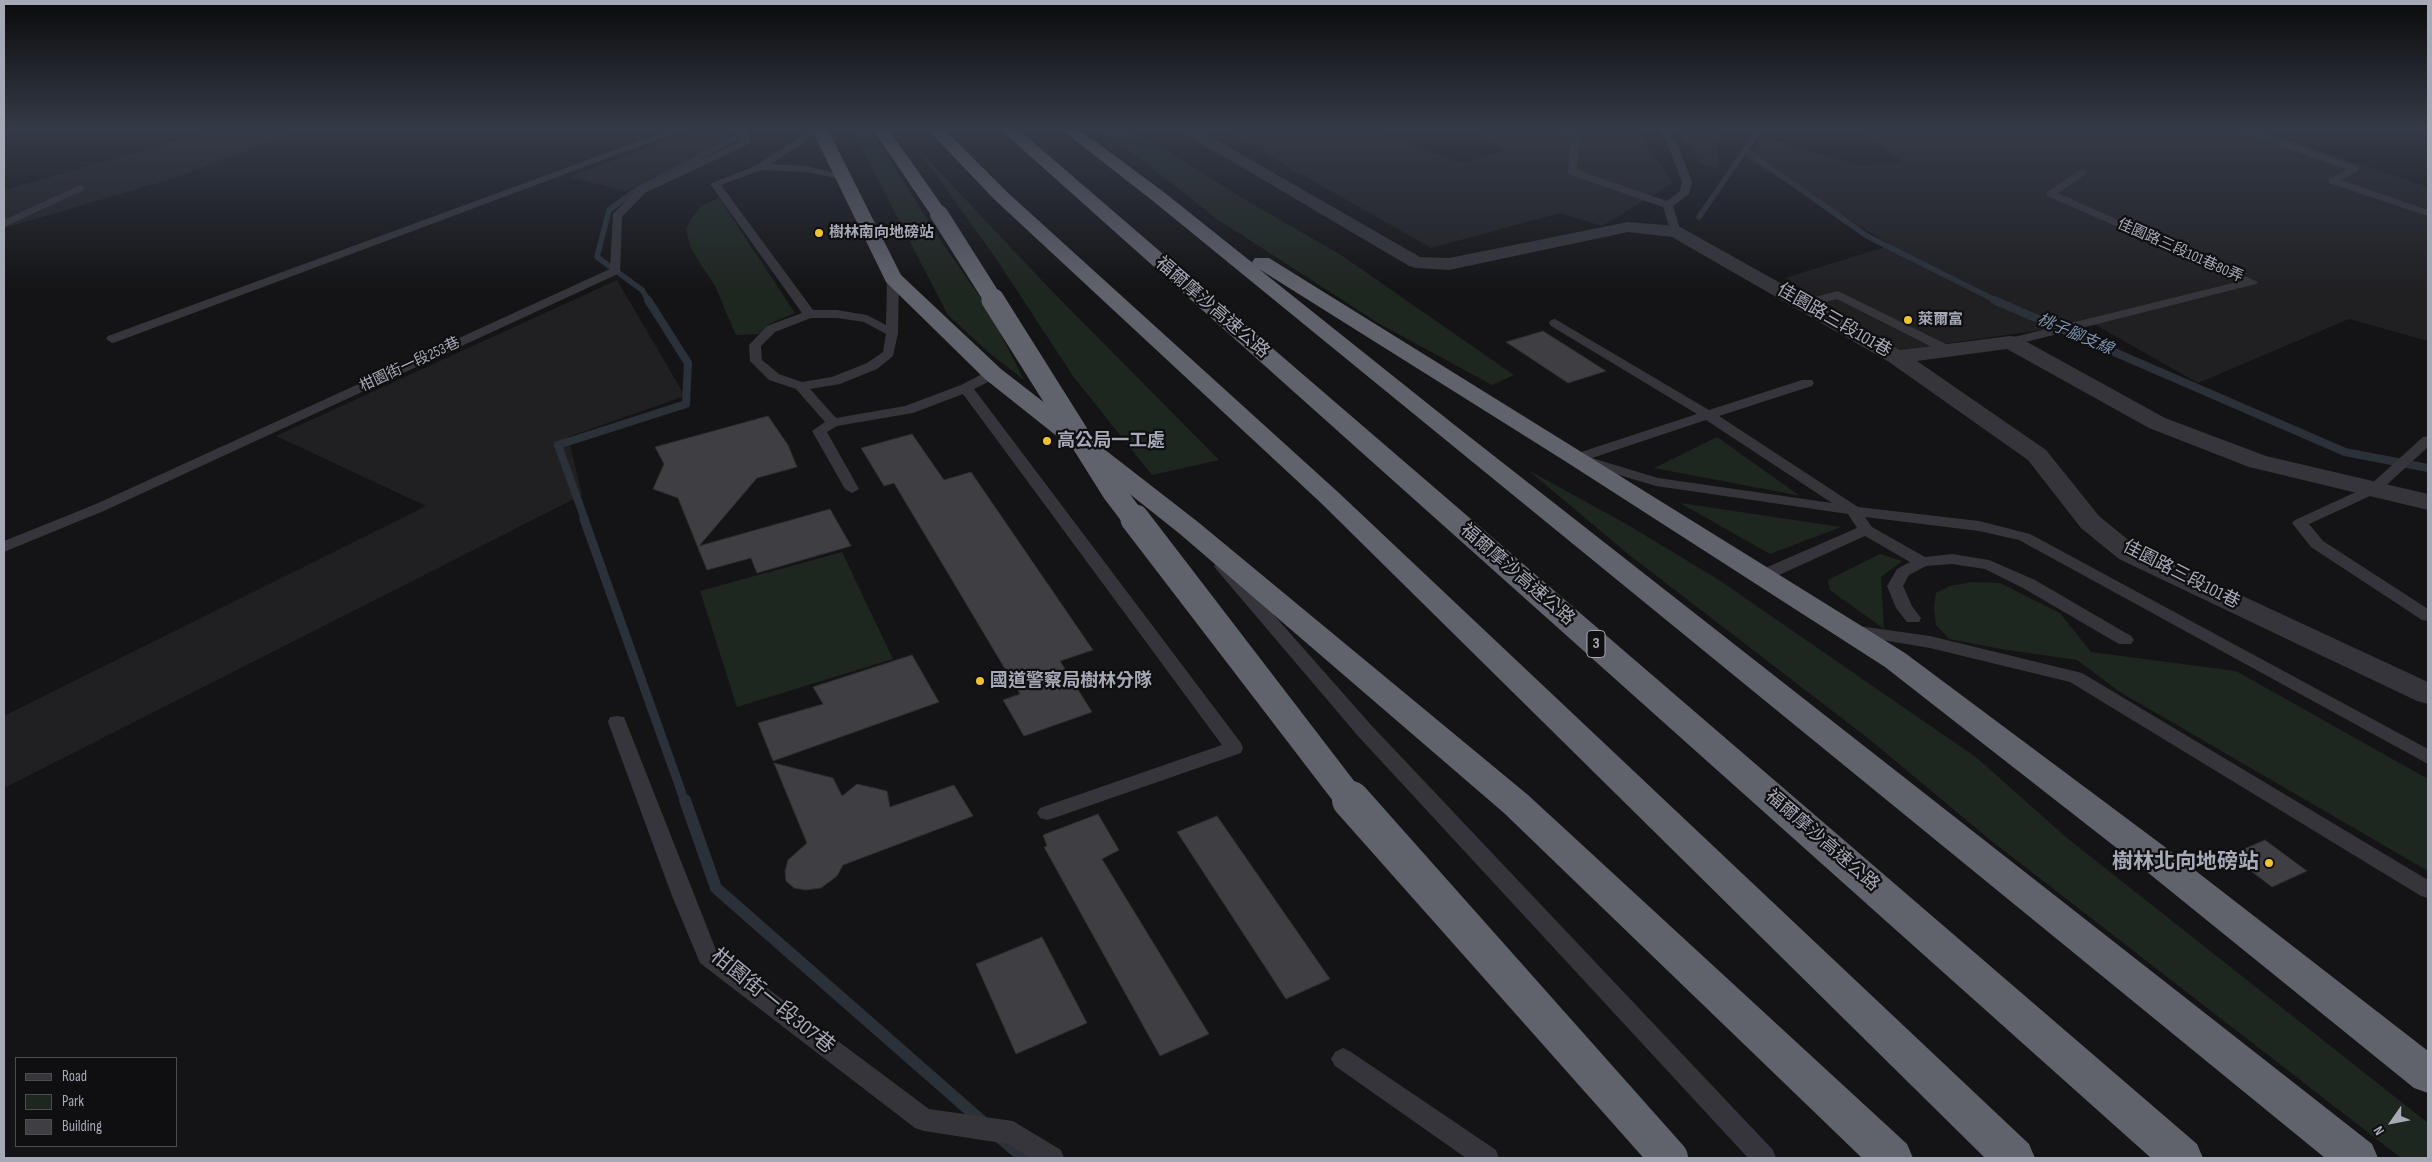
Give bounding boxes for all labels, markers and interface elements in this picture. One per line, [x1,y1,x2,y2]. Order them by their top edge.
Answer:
street label: 佳園路三段101巷80弄 [2114,215,2246,287]
place label: 樹林南向地磅站 [829,224,934,242]
marker: 樹林南向地磅站 [813,227,825,239]
street label: 福爾摩沙高速公路 [1151,253,1273,363]
street label: 佳園路三段101巷 [1773,279,1895,363]
place label: 萊爾富 [1918,311,1963,329]
water label: 桃子腳支線 [2034,311,2116,359]
marker: 萊爾富 [1902,314,1914,326]
street label: 柑園街一段253巷 [357,334,463,396]
place label: 高公局一工處 [1057,430,1165,452]
marker: 高公局一工處 [1041,435,1053,447]
street label: 福爾摩沙高速公路 [1456,520,1578,630]
street label: 佳園路三段101巷 [2119,536,2243,614]
road number: 3 [1587,630,1605,658]
place label: 國道警察局樹林分隊 [990,670,1152,692]
marker: 國道警察局樹林分隊 [974,675,986,687]
street label: 福爾摩沙高速公路 [1761,786,1883,896]
place label: 樹林北向地磅站 [2112,850,2259,876]
marker: 樹林北向地磅站 [2263,857,2275,869]
street label: 柑園街一段307巷 [705,944,839,1060]
legend [15,1057,178,1147]
text: Road [62,1067,87,1086]
text: Park [62,1092,84,1111]
north arrow [2367,1097,2417,1147]
text: Building [62,1117,102,1136]
text: N [2370,1123,2388,1138]

